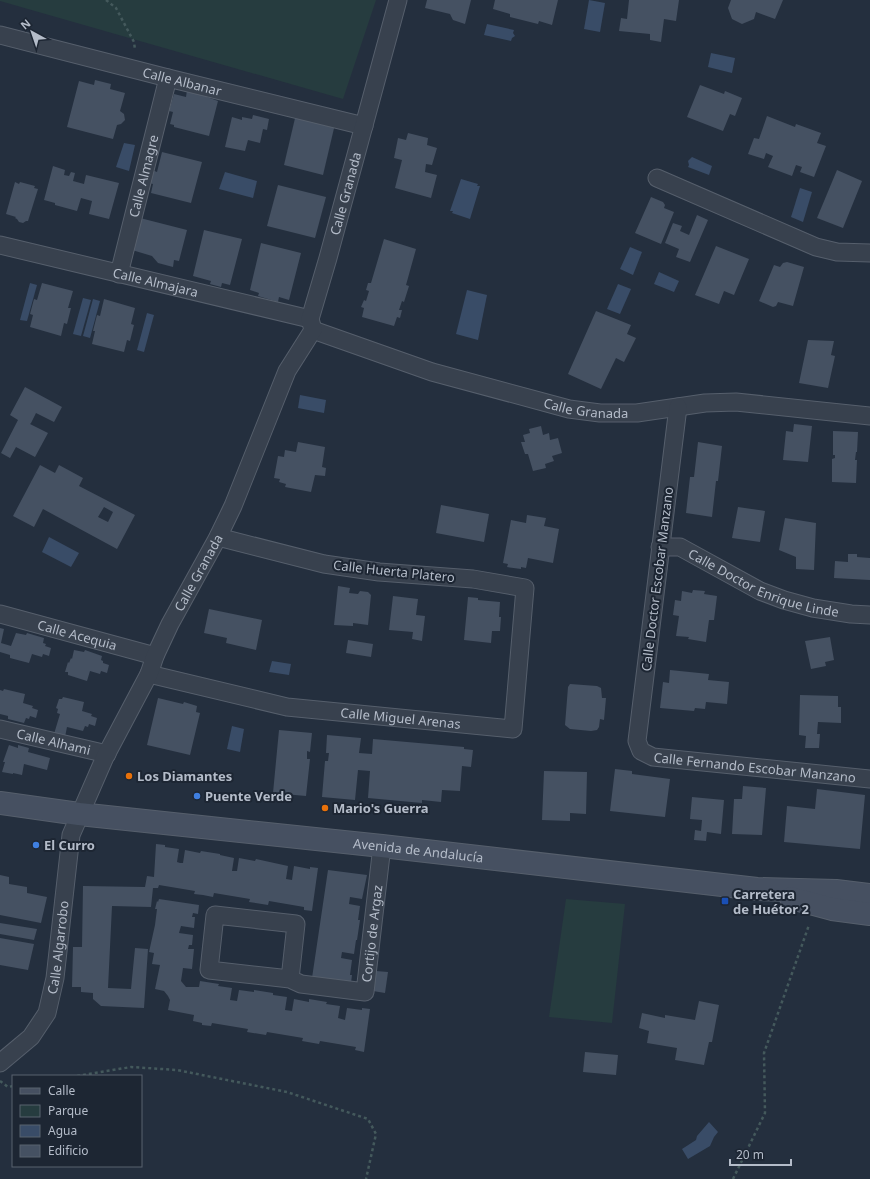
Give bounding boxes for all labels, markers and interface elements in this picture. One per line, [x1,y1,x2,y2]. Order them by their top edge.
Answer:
north arrow [12,12,52,52]
text: N [17,15,34,33]
street label: Calle Albanar [141,63,224,100]
street label: Calle Almagre [125,133,162,219]
street label: Calle Granada [326,150,365,237]
street label: Calle Almajara [111,263,200,301]
street label: Calle Granada [542,394,628,422]
street label: Calle Doctor Escobar Manzano [637,486,677,672]
street label: Calle Granada [170,531,227,615]
street label: Calle Doctor Enrique Linde [685,544,840,621]
street label: Calle Huerta Platero [332,556,456,586]
street label: Calle Acequia [35,616,119,654]
street label: Calle Miguel Arenas [340,703,461,733]
street label: Calle Alhami [15,724,92,759]
street label: Calle Fernando Escobar Manzano [653,748,857,787]
place label: Los Diamantes [137,767,232,785]
marker: Los Diamantes [124,771,134,781]
place label: Puente Verde [205,787,292,805]
marker: Puente Verde [192,791,202,801]
place label: Mario's Guerra [333,799,429,817]
marker: Mario's Guerra [320,803,330,813]
street label: Avenida de Andalucía [352,834,484,867]
place label: El Curro [44,836,95,854]
marker: El Curro [31,840,41,850]
street label: Cortijo de Argaz [357,884,386,983]
place label: Carretera de Huétor 2 [733,885,809,918]
marker: Carretera de Huétor 2 [720,896,730,906]
street label: Calle Algarrobo [43,899,73,996]
legend [12,1075,142,1167]
text: Calle [48,1082,76,1099]
text: Parque [48,1102,89,1119]
text: Agua [48,1122,77,1139]
scale bar [730,1141,791,1167]
text: Edificio [48,1142,89,1159]
text: 20 m [736,1146,764,1163]

